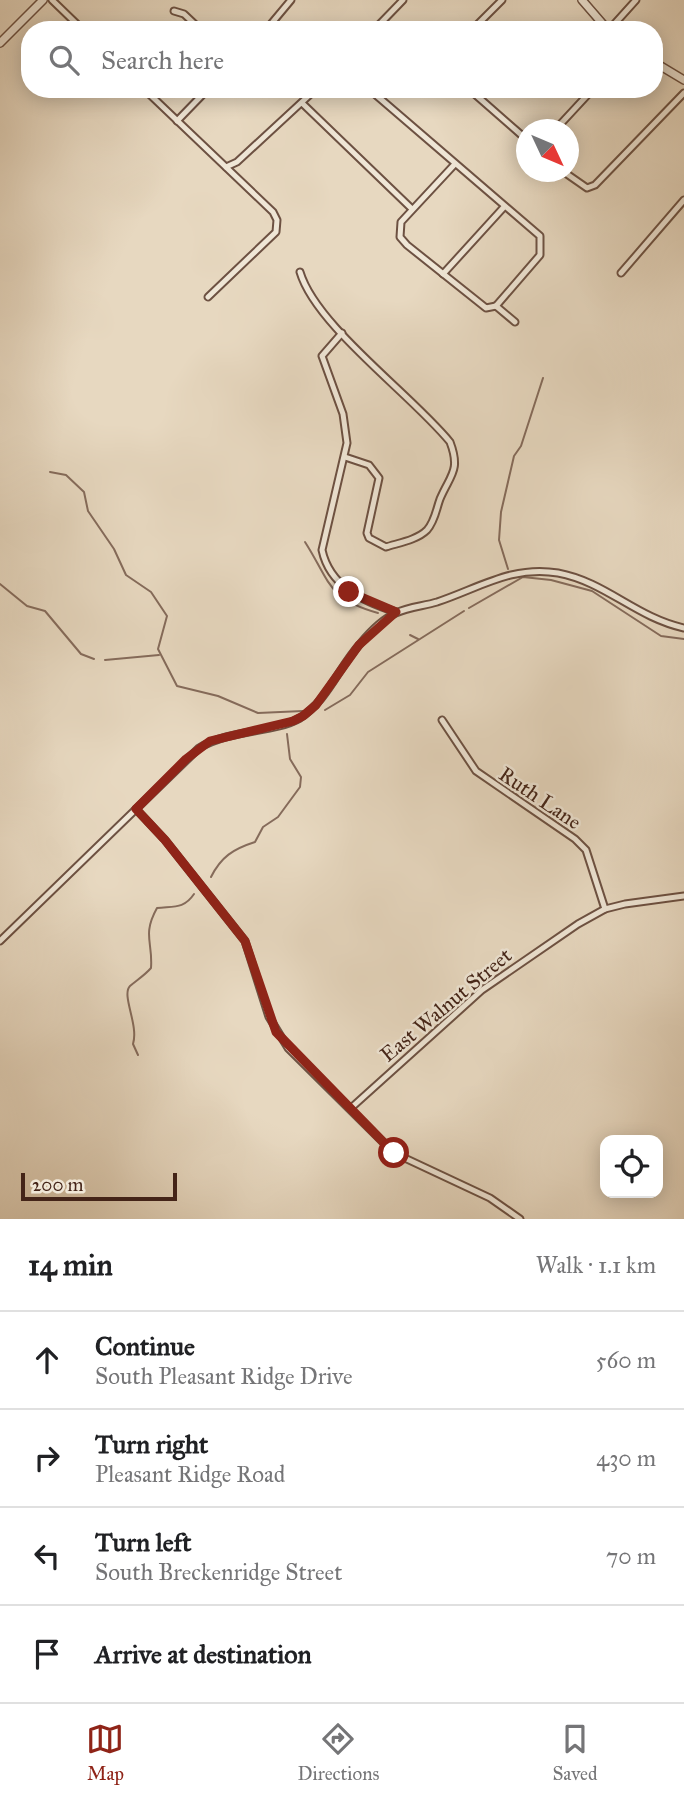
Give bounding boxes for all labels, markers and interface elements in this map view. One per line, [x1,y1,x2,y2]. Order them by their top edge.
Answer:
search box [21,21,663,98]
icon: search [45,41,83,79]
text: Search here [101,44,224,76]
north arrow [516,119,579,182]
route end [333,576,364,607]
street label: Ruth Lane [494,761,586,835]
street label: East Walnut Street [375,942,517,1068]
map controls [600,1135,663,1198]
button: locate [600,1135,663,1198]
route start [378,1137,409,1168]
scale bar [21,1170,177,1202]
text: 200 m [32,1173,84,1196]
text: 14 min [28,1247,113,1283]
text: Walk · 1.1 km [536,1251,656,1279]
text: Continue [95,1330,195,1362]
icon: ahead [28,1341,66,1379]
text: 560 m [596,1346,656,1374]
text: South Pleasant Ridge Drive [95,1362,353,1390]
text: Turn right [95,1428,208,1460]
icon: right [28,1439,66,1477]
text: 430 m [596,1444,656,1472]
text: Pleasant Ridge Road [95,1460,285,1488]
text: Turn left [95,1526,191,1558]
icon: left [28,1537,66,1575]
text: 70 m [606,1542,656,1570]
text: South Breckenridge Street [95,1558,342,1586]
icon: arrive [28,1635,66,1673]
text: Arrive at destination [95,1638,312,1670]
tab: Map [86,1720,124,1785]
tab: Directions [297,1720,379,1785]
tab: Saved [552,1720,598,1785]

